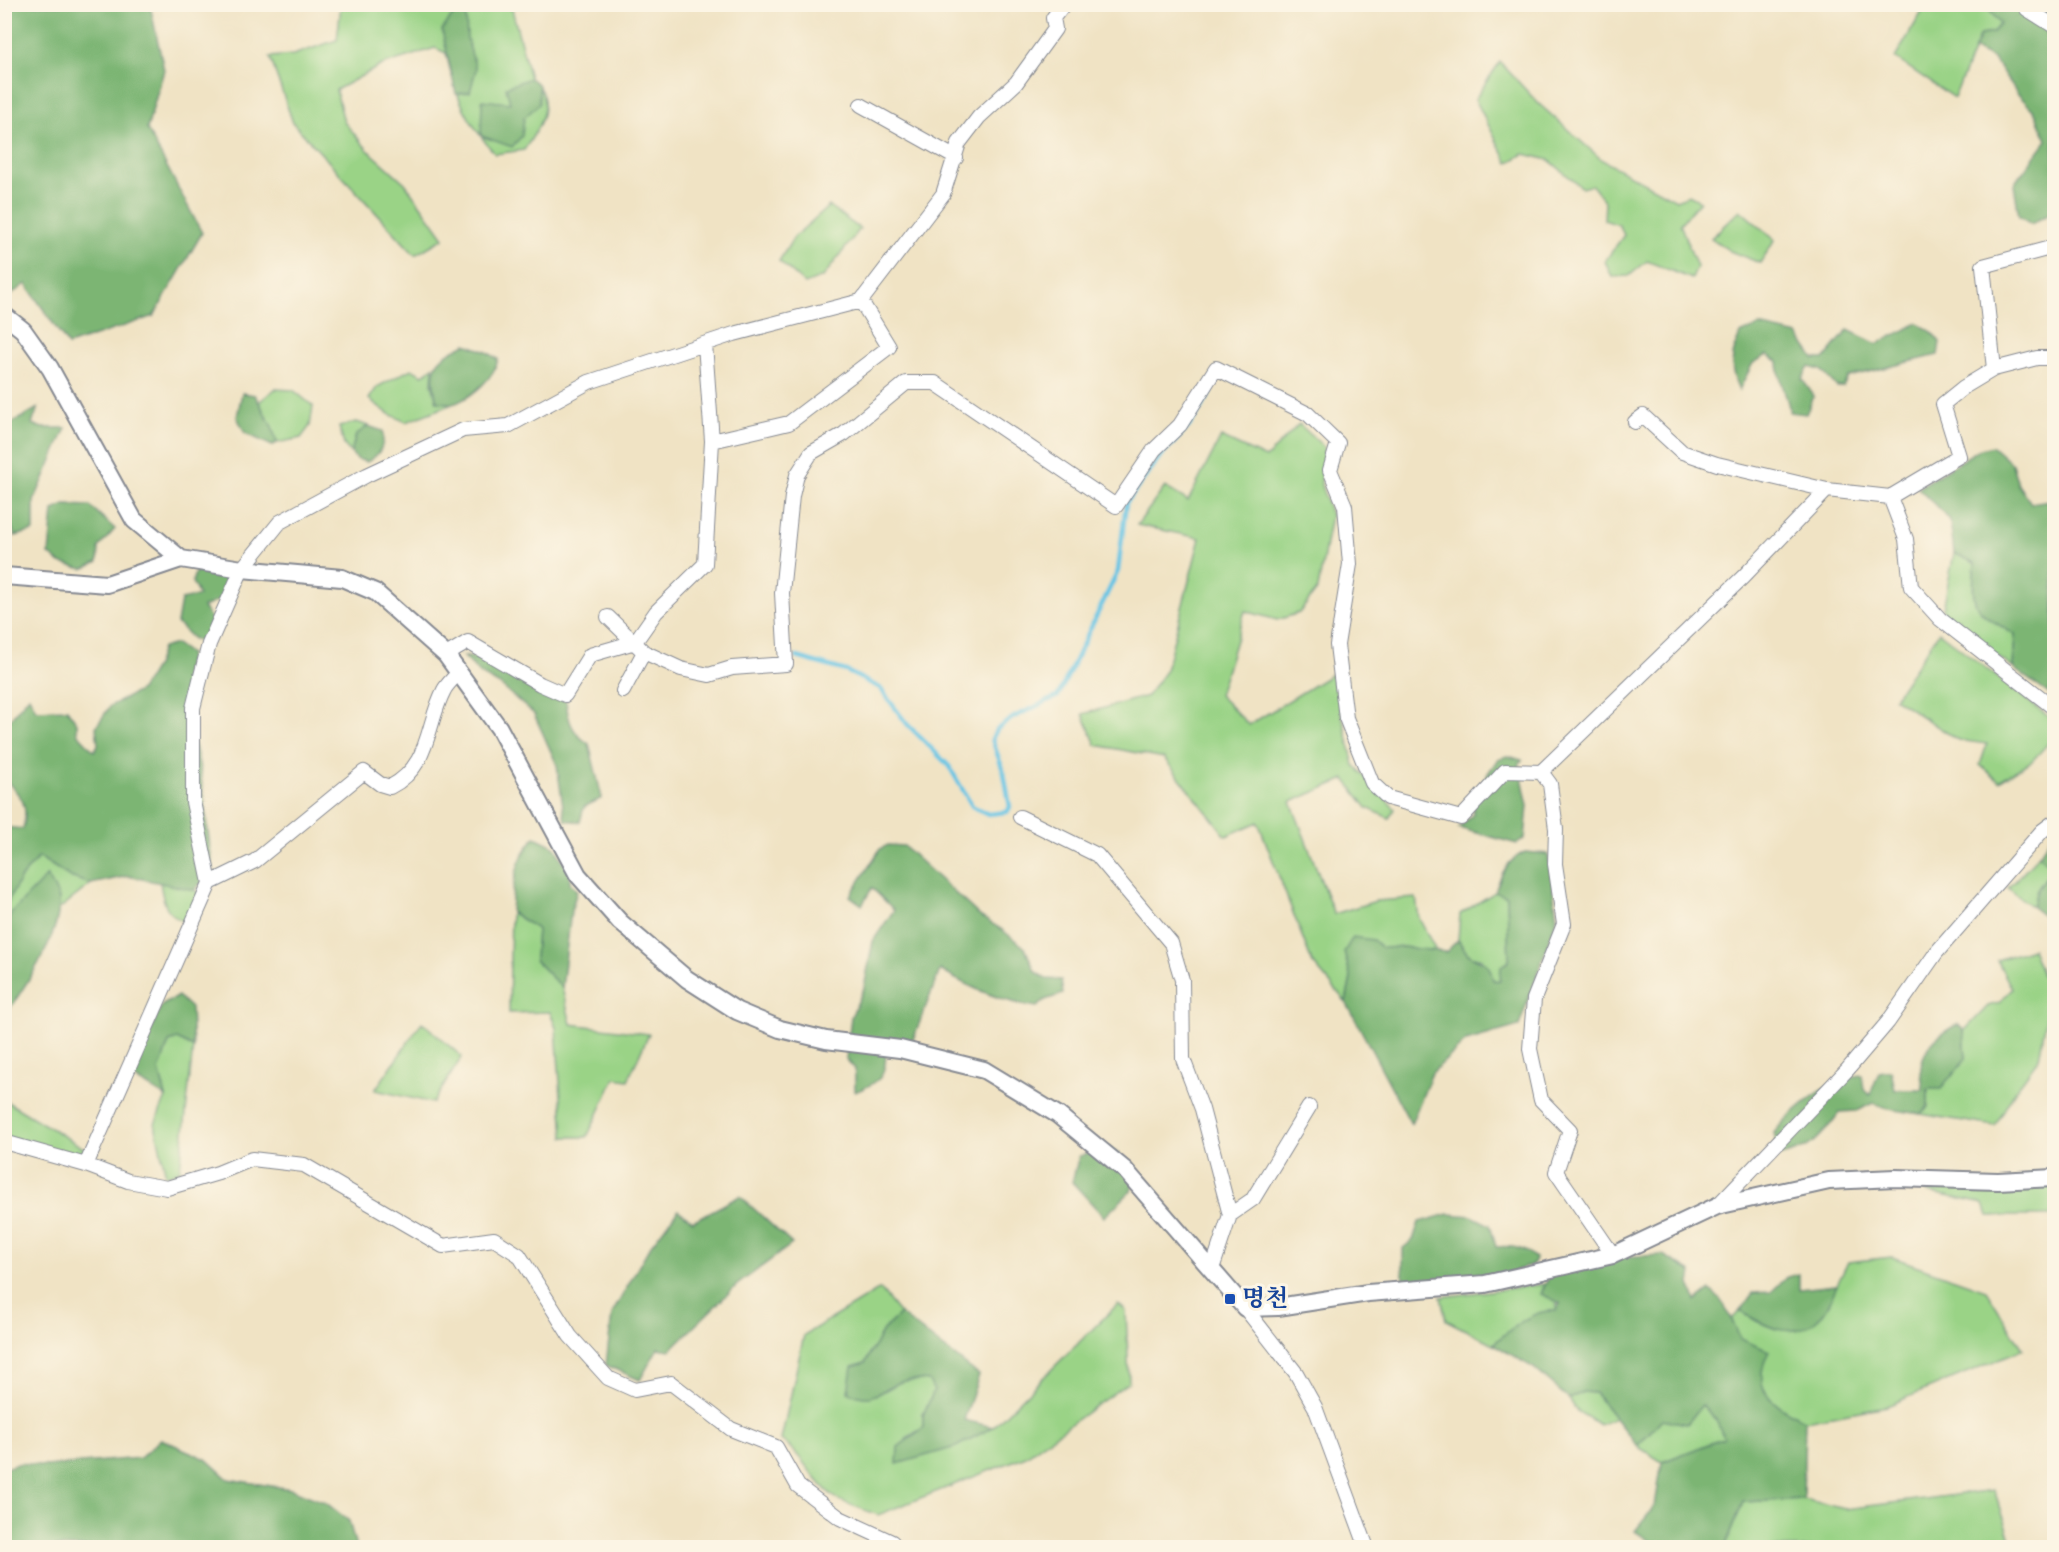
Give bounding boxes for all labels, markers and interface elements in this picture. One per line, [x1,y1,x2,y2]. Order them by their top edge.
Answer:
place label: 명천 [1242,1284,1288,1315]
marker: 명천 [1223,1292,1237,1306]

